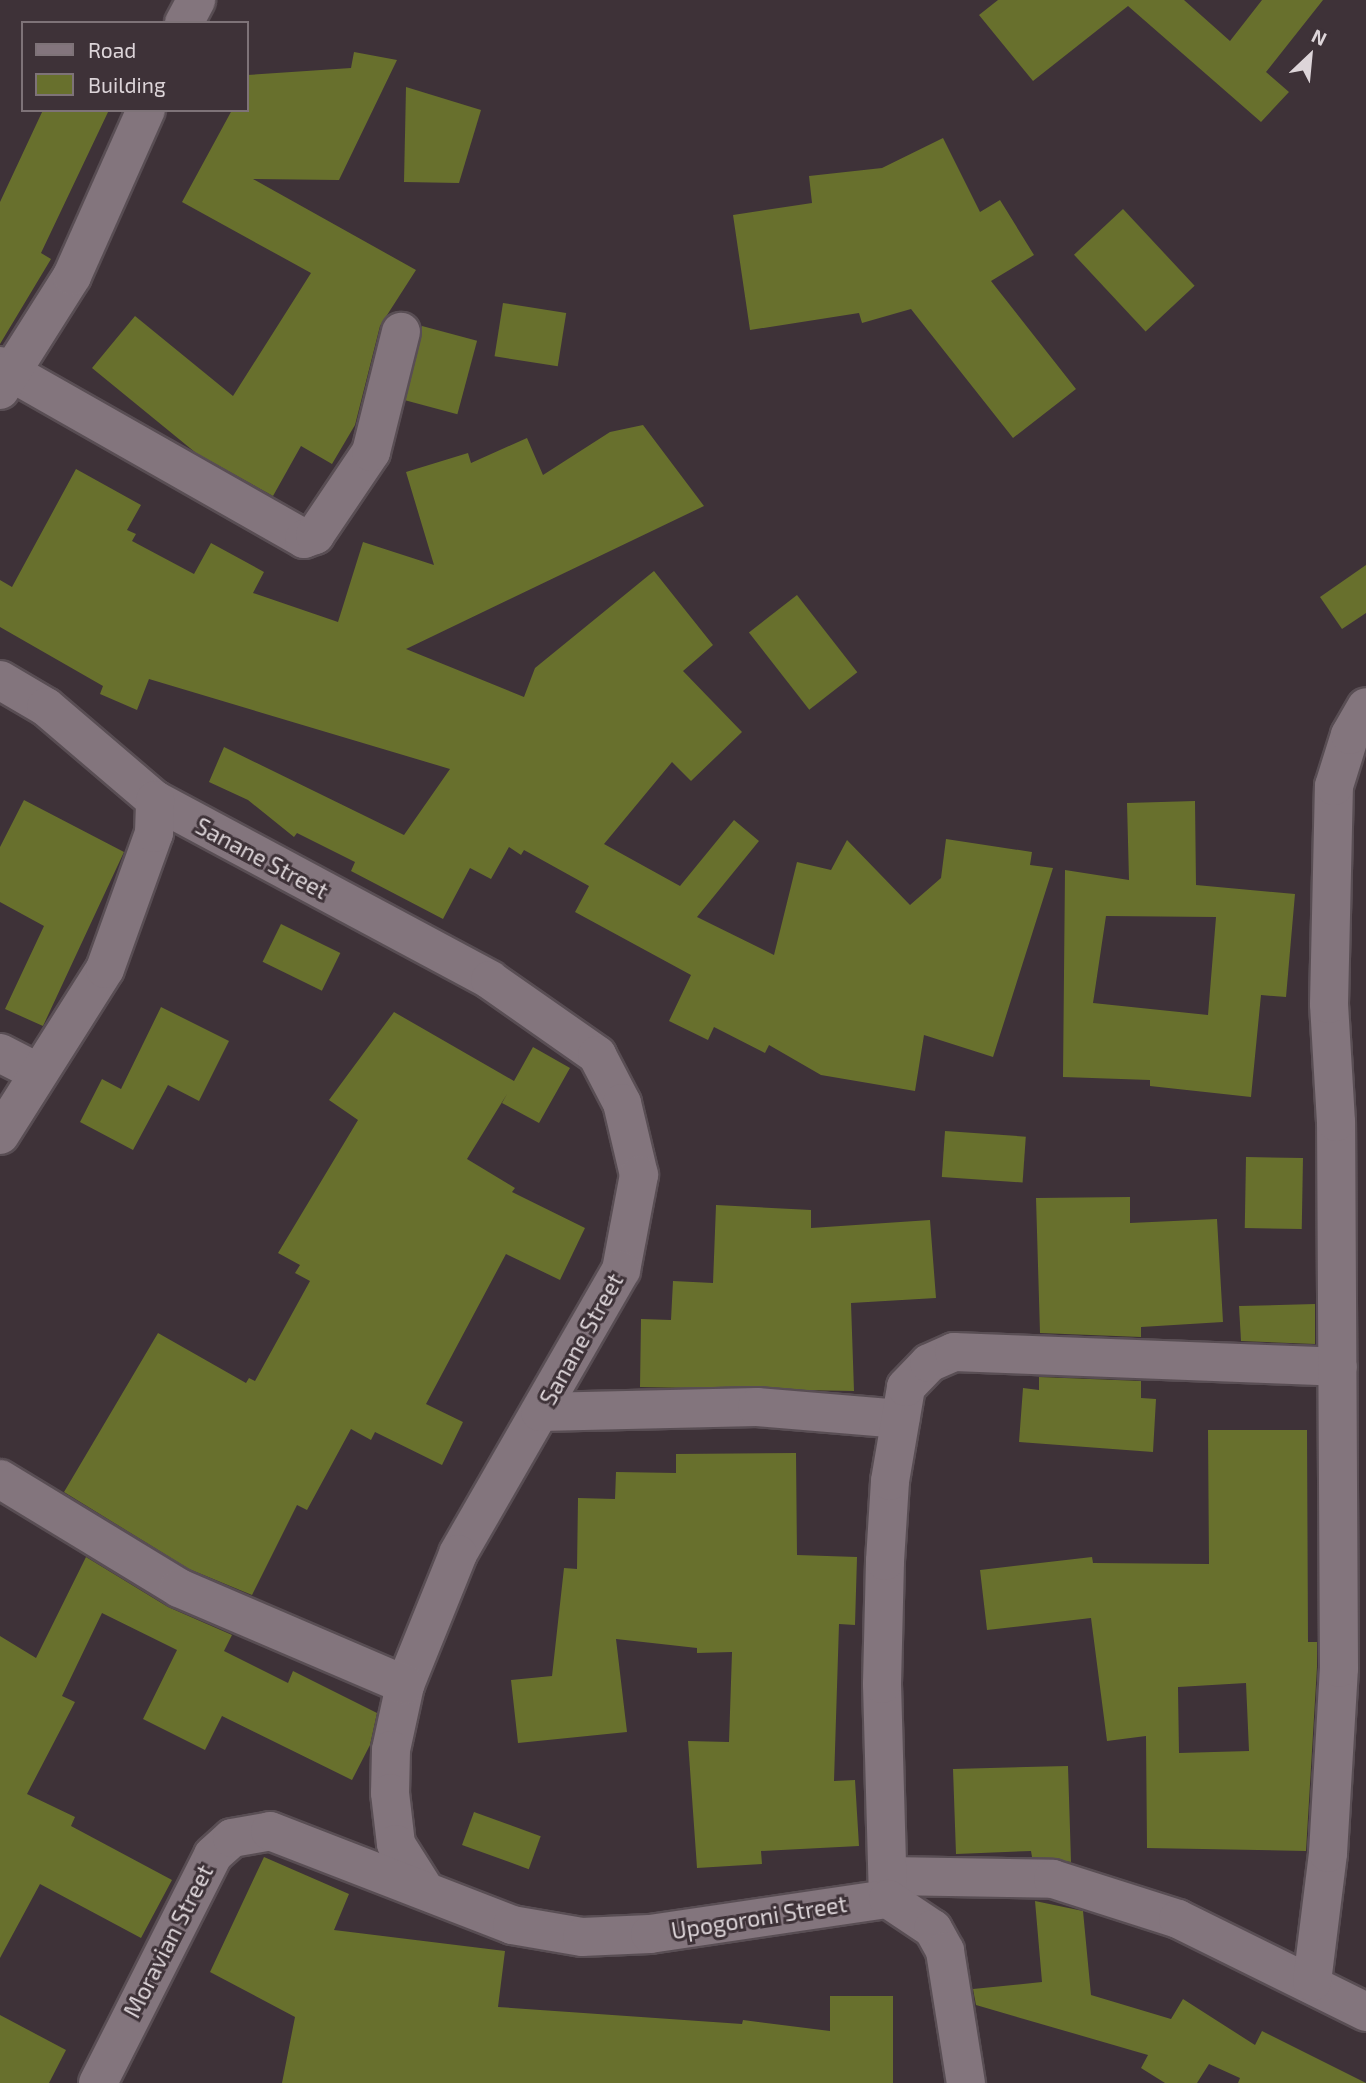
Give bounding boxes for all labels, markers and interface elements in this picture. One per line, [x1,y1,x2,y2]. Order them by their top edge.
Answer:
legend [21,21,248,112]
north arrow [1275,21,1345,91]
text: N [1308,23,1331,50]
text: Road [88,37,136,62]
text: Building [88,72,166,97]
street label: Sanane Street [191,811,333,905]
street label: Sanane Street [533,1268,629,1410]
street label: Moravian Street [118,1860,218,2022]
street label: Upogoroni Street [669,1889,849,1945]

